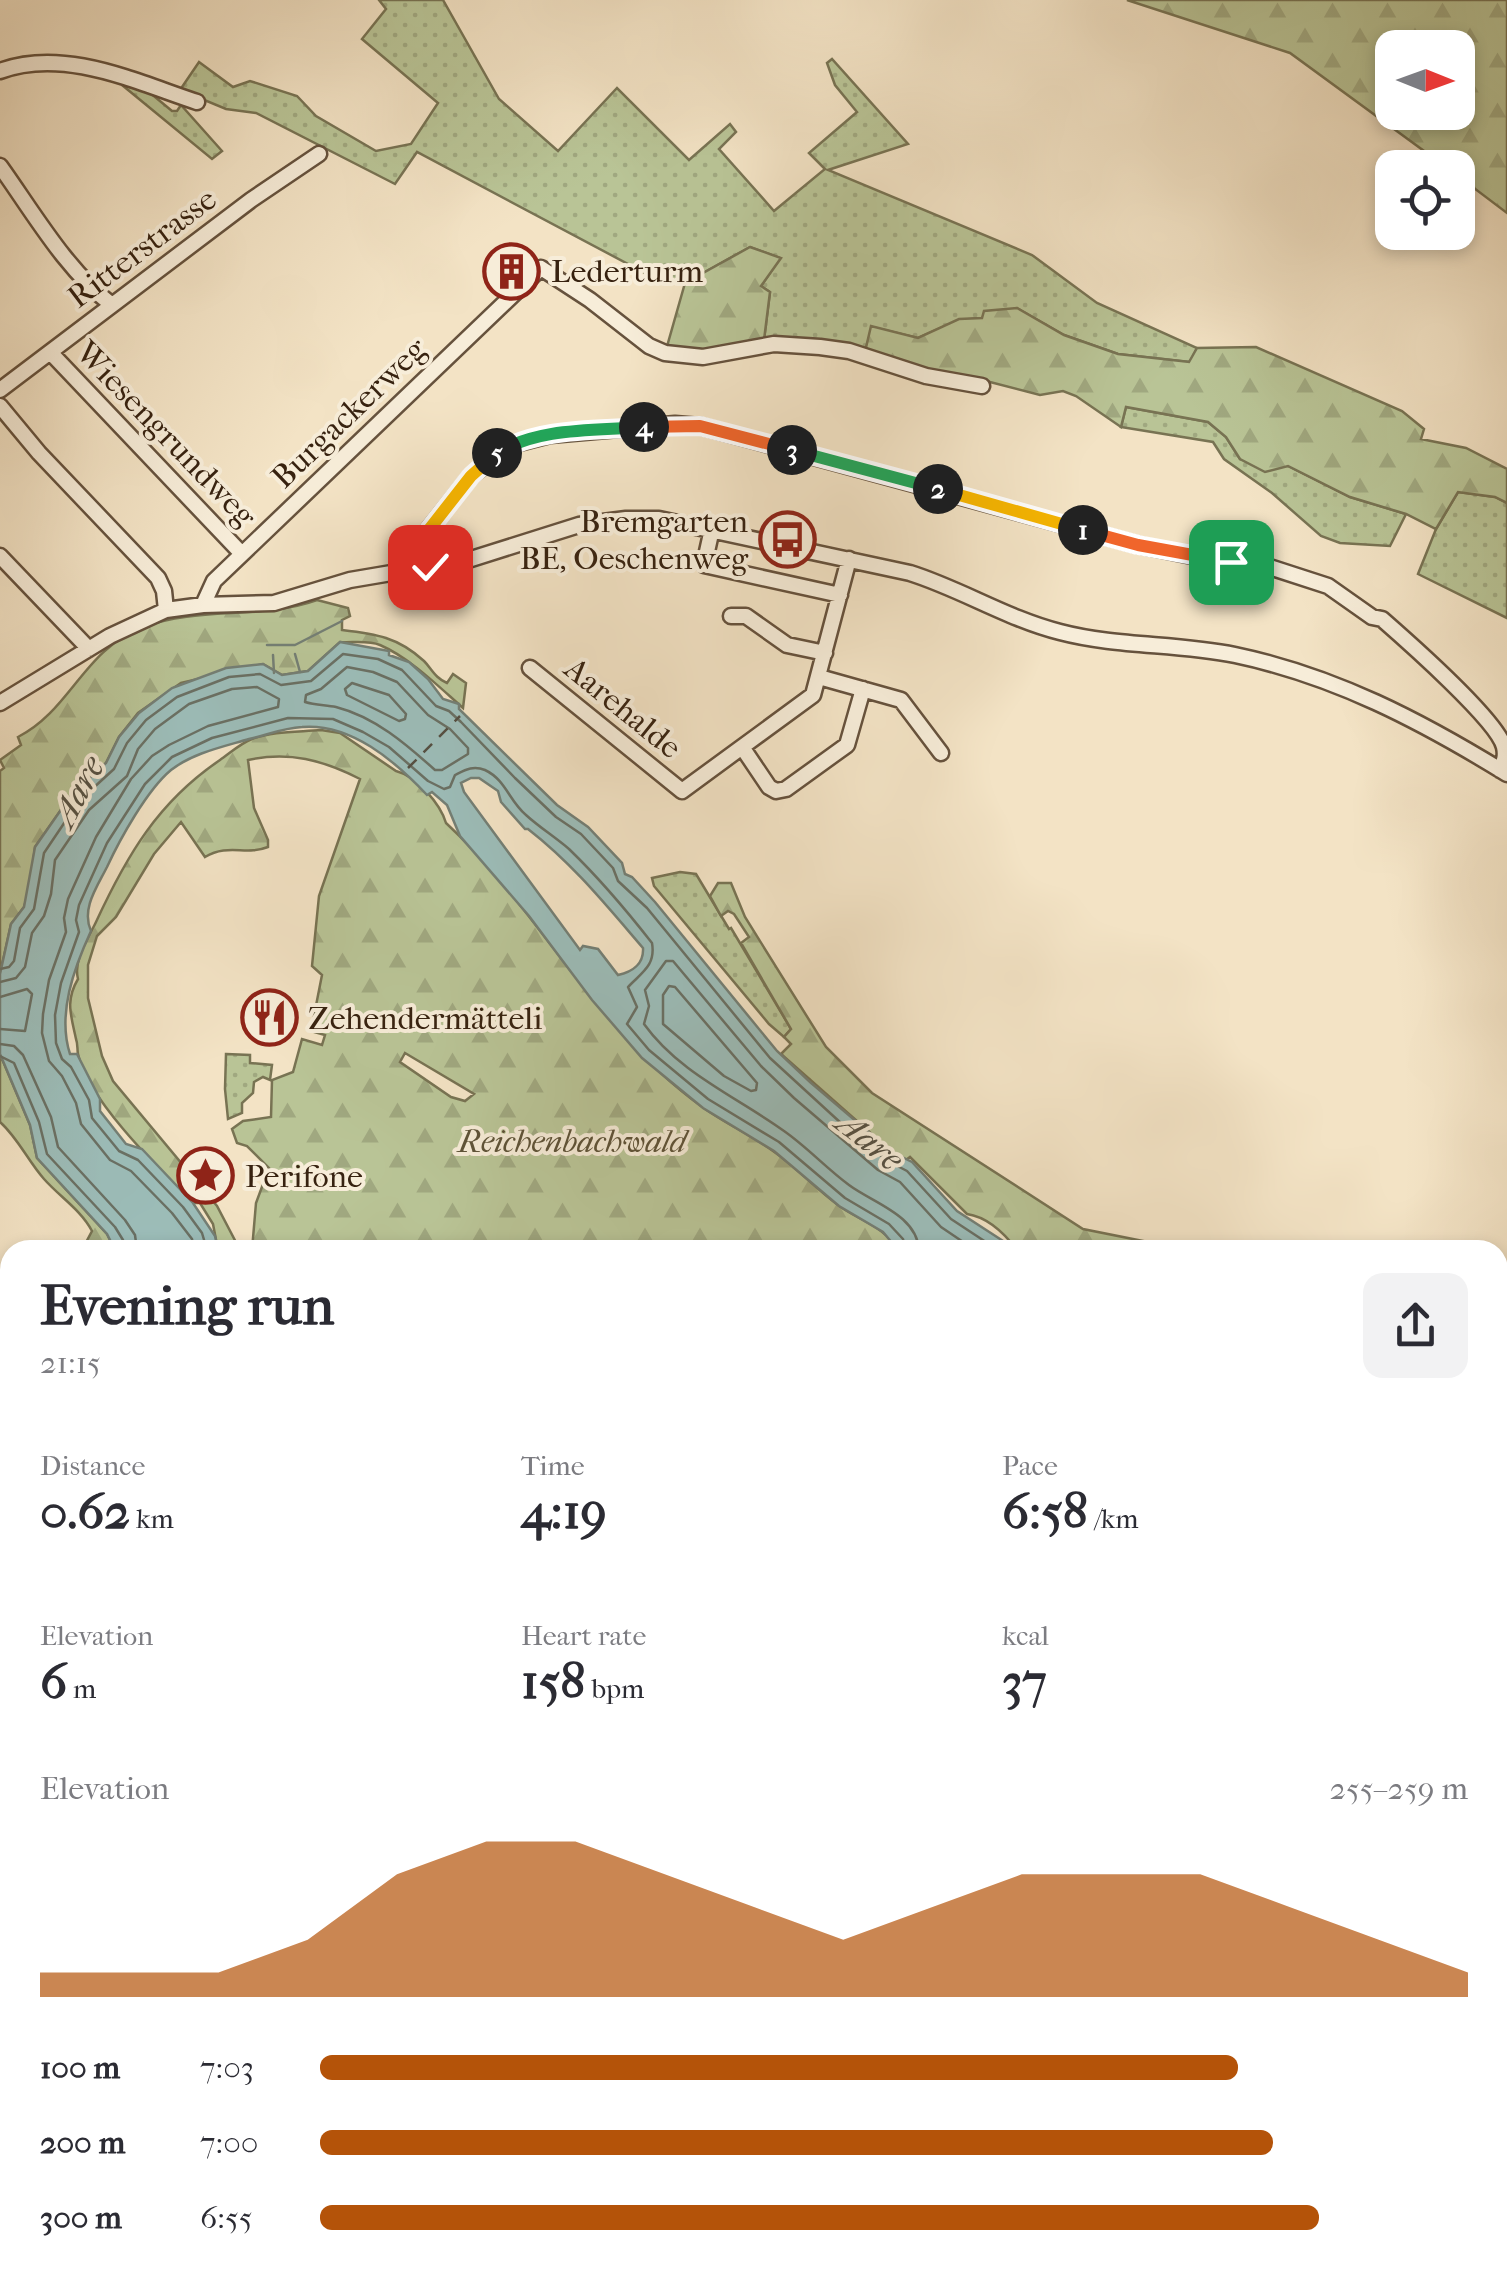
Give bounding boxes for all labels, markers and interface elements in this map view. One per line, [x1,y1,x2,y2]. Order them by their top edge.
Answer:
north arrow [1375,30,1475,130]
map controls [1375,30,1475,250]
button: locate [1375,150,1475,250]
street label: Ritterstrasse [61,180,223,316]
building icon: Lederturm [482,241,542,301]
place label: Lederturm [551,253,703,290]
street label: Burgackerweg [264,330,434,496]
street label: Wiesengrundweg [67,333,264,535]
pin: 4 [619,402,669,452]
text: 4 [636,410,652,443]
pin: 3 [767,425,817,475]
pin: 5 [472,428,522,478]
text: 3 [786,433,798,466]
text: 5 [491,436,503,469]
pin: 2 [913,464,963,514]
text: 2 [931,472,945,505]
place label: Bremgarten BE, Oeschenweg [520,503,749,577]
pin: 1 [1058,505,1108,555]
bus stop icon: Bremgarten BE, Oeschenweg [757,509,817,569]
text: 1 [1078,513,1088,546]
pin [1189,520,1274,605]
pin [388,525,473,610]
icon: arrive [1204,535,1259,590]
icon: check [403,540,458,595]
street label: Aarehalde [556,649,689,766]
water label: Aare [41,749,113,836]
restaurant icon: Zehendermätteli [239,988,299,1048]
place label: Zehendermätteli [308,1000,543,1037]
water label: Aare [826,1100,912,1180]
park label: Reichenbachwald [456,1123,690,1160]
place icon: Perifone [176,1146,236,1206]
place label: Perifone [245,1158,363,1195]
button: share [1363,1273,1468,1378]
text: Evening run [40,1274,334,1338]
text: 21:15 [40,1344,101,1381]
text: Distance [40,1449,145,1482]
text: Time [521,1449,585,1482]
text: Pace [1002,1449,1058,1482]
text: 0.62 [40,1482,130,1541]
text: 4:19 [521,1482,607,1541]
text: 6:58 [1002,1482,1088,1541]
text: km [130,1502,174,1535]
text: /km [1088,1502,1138,1535]
text: Elevation [40,1619,153,1652]
text: Heart rate [521,1619,646,1652]
text: kcal [1002,1619,1049,1652]
text: 6 [40,1652,67,1711]
text: 158 [521,1652,585,1711]
text: 37 [1002,1652,1047,1711]
text: m [67,1672,96,1705]
text: bpm [585,1672,644,1705]
text: Elevation [40,1770,169,1807]
text: 255–259 m [1330,1770,1468,1807]
text: 100 m [40,2049,120,2086]
text: 7:03 [200,2049,254,2086]
text: 200 m [40,2124,125,2161]
text: 7:00 [200,2124,259,2161]
text: 300 m [40,2199,122,2236]
text: 6:55 [200,2199,253,2236]

